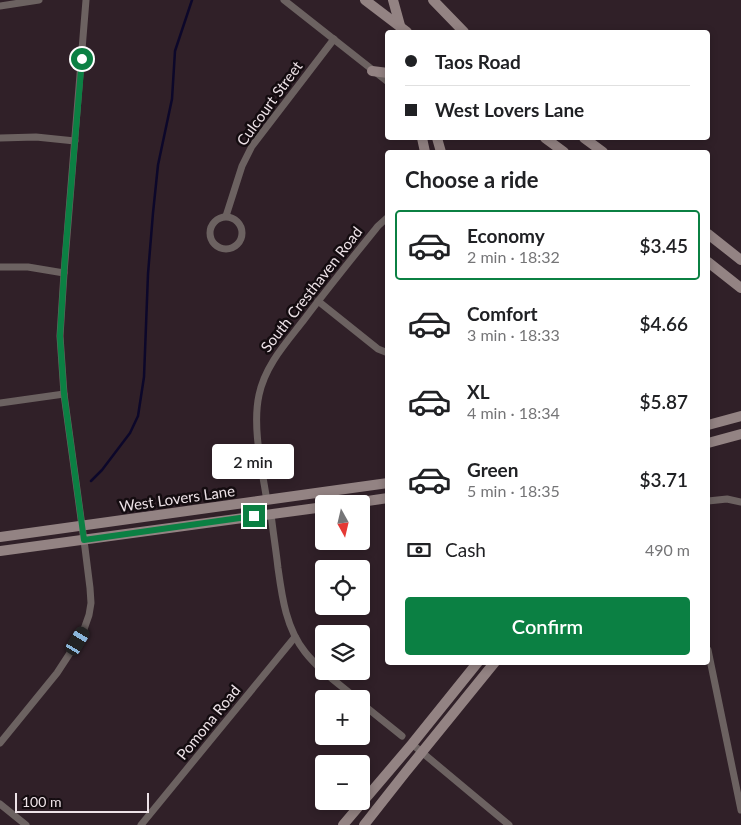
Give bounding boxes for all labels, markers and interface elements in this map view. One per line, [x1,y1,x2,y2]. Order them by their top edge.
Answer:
route start [71,48,93,70]
text: Taos Road [435,50,521,73]
street label: Culcourt Street [232,57,306,149]
text: West Lovers Lane [435,98,584,121]
text: Choose a ride [405,166,539,193]
street label: South Cresthaven Road [256,223,366,355]
icon: car [407,223,452,268]
text: Economy [467,224,545,247]
text: $3.45 [639,234,688,257]
text: 2 min · 18:32 [467,247,560,266]
icon: car [407,301,452,346]
text: Comfort [467,302,538,325]
text: $4.66 [639,312,688,335]
text: 3 min · 18:33 [467,325,560,344]
icon: car [407,379,452,424]
text: XL [467,380,490,403]
text: $5.87 [639,390,688,413]
text: 4 min · 18:34 [467,403,560,422]
callout: 2 min [213,444,295,478]
text: 2 min [233,452,273,471]
icon: car [407,457,452,502]
text: Green [467,458,518,481]
text: $3.71 [639,468,688,491]
street label: West Lovers Lane [118,481,236,515]
text: 5 min · 18:35 [467,481,560,500]
north arrow [315,495,370,550]
map controls [315,495,370,810]
route end [243,505,265,527]
icon: cash [405,536,433,564]
text: Cash [445,538,486,561]
text: 490 m [645,540,690,559]
button: locate [315,560,370,615]
button: Confirm [405,597,690,655]
car [63,624,92,658]
button: layers [315,625,370,680]
street label: Pomona Road [172,681,244,763]
button: + [315,690,370,745]
button: − [315,755,370,810]
scale bar [15,790,149,813]
text: 100 m [22,793,61,810]

